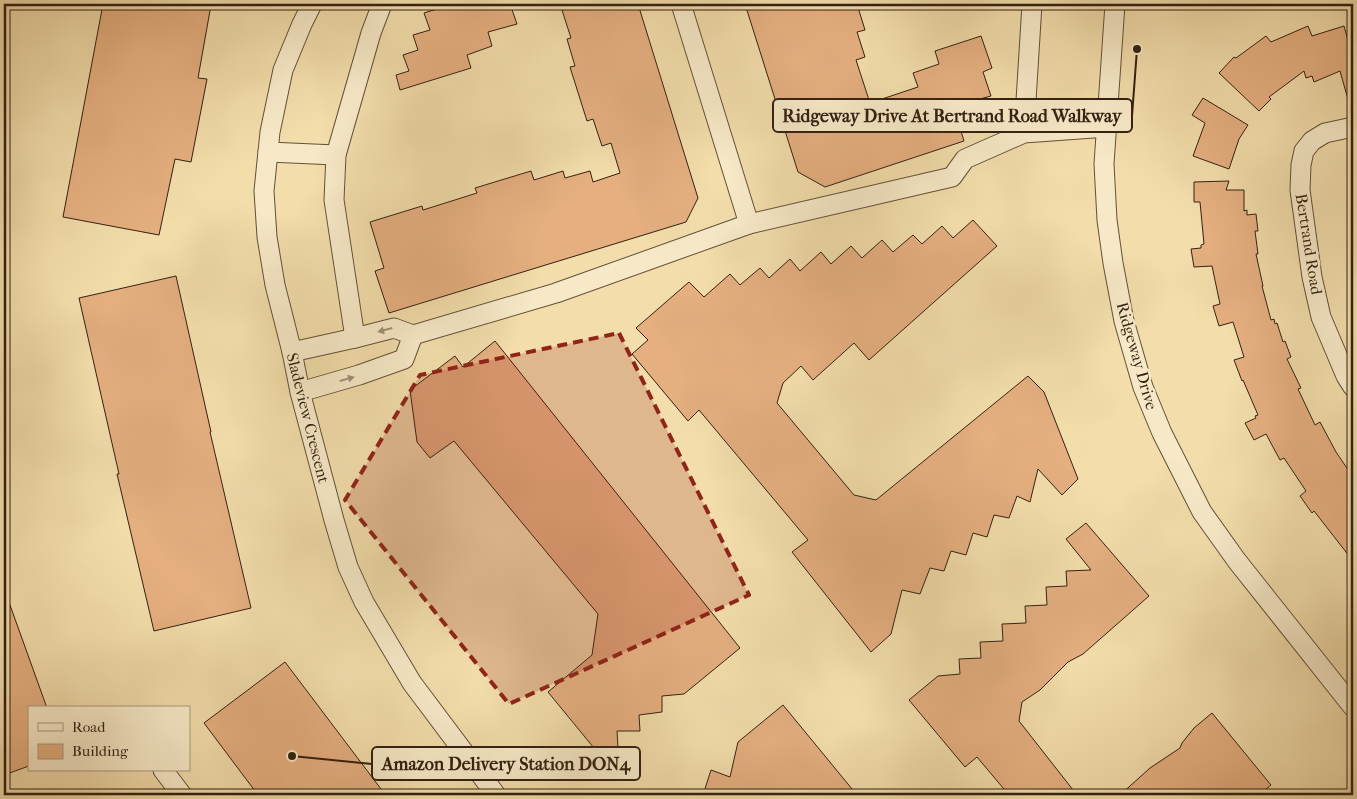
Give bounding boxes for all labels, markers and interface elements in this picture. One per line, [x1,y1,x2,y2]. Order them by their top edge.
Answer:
callout: Ridgeway Drive At Bertrand Road Walkway [773,99,1132,132]
text: Ridgeway Drive At Bertrand Road Walkway [782,106,1123,127]
street label: Bertrand Road [1292,192,1326,296]
street label: Ridgeway Drive [1113,300,1161,412]
one-way arrow [377,327,392,335]
street label: Sladeview Crescent [283,351,333,485]
one-way arrow [340,374,355,382]
legend [28,706,190,772]
text: Road [72,718,106,736]
text: Building [72,742,129,760]
callout: Amazon Delivery Station DON4 [372,747,640,780]
text: Amazon Delivery Station DON4 [381,754,632,775]

